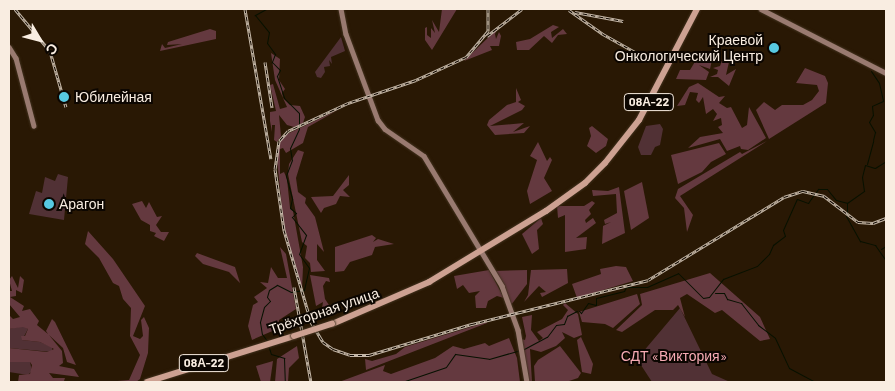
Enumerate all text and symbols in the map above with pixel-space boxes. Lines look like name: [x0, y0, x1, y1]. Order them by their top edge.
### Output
north arrow: [15, 15, 65, 65]
place label: Краевой Онкологический Центр: [615, 32, 763, 64]
text: С: [43, 40, 62, 58]
marker: Краевой Онкологический Центр: [767, 41, 781, 55]
place label: Юбилейная: [75, 89, 152, 105]
marker: Юбилейная: [57, 90, 71, 104]
road number: 08А-22: [623, 92, 675, 111]
place label: Арагон: [59, 196, 104, 212]
marker: Арагон: [43, 198, 55, 210]
street label: Трёхгорная улица: [267, 284, 381, 338]
park label: СДТ «Виктория»: [621, 348, 727, 364]
road number: 08А-22: [178, 353, 230, 372]

